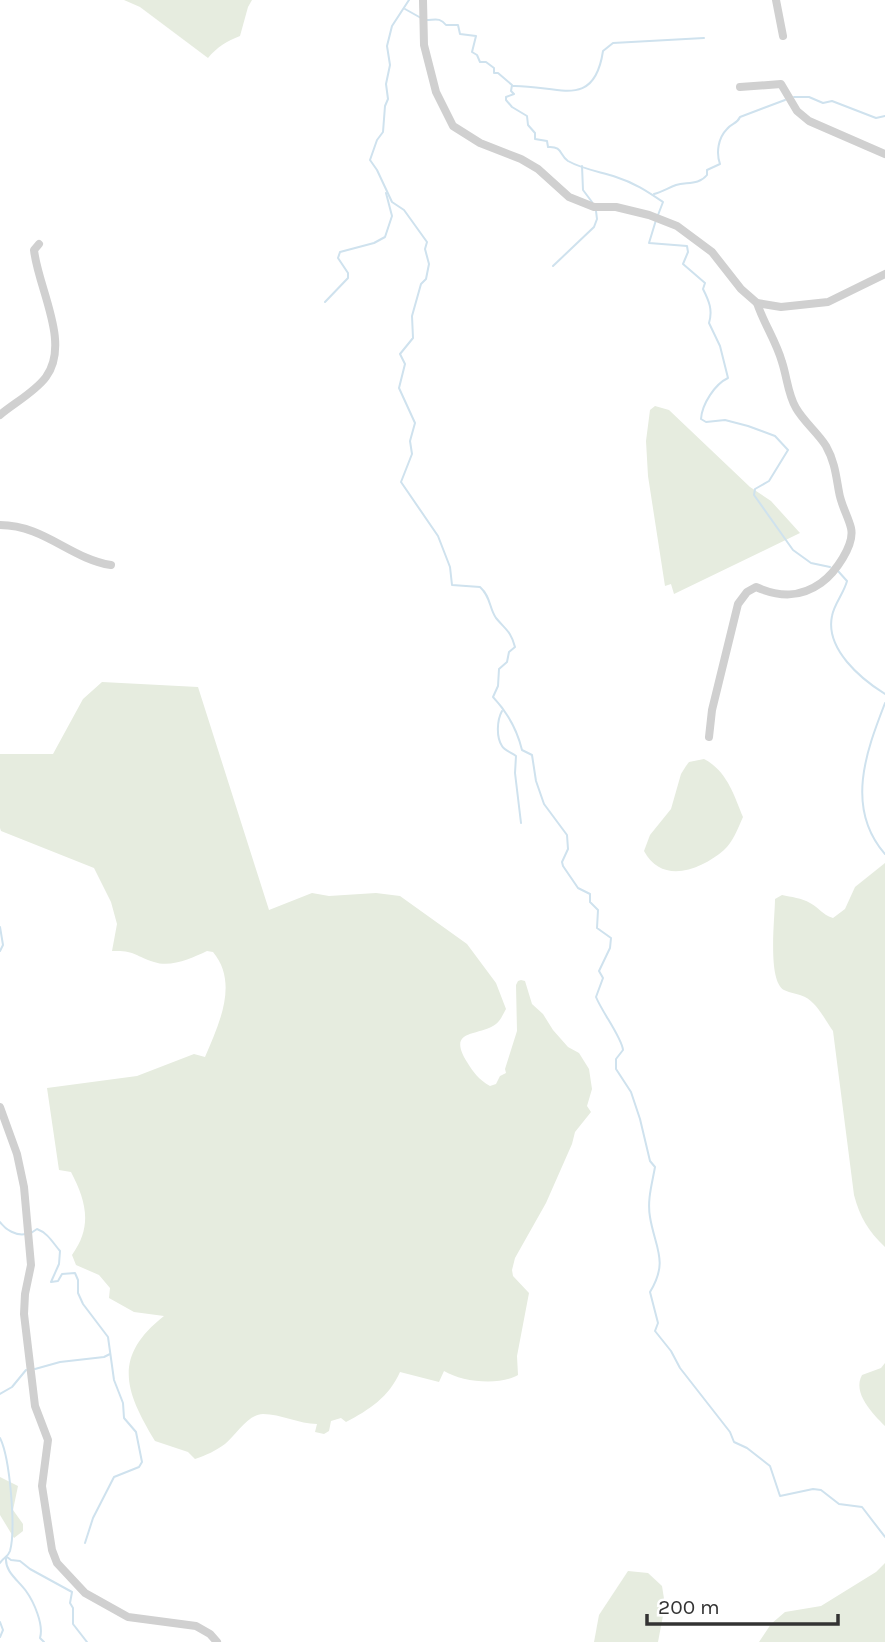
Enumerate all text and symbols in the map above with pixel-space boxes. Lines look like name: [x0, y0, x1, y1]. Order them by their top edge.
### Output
scale bar: [647, 1582, 838, 1626]
text: 200 m: [658, 1595, 720, 1619]

